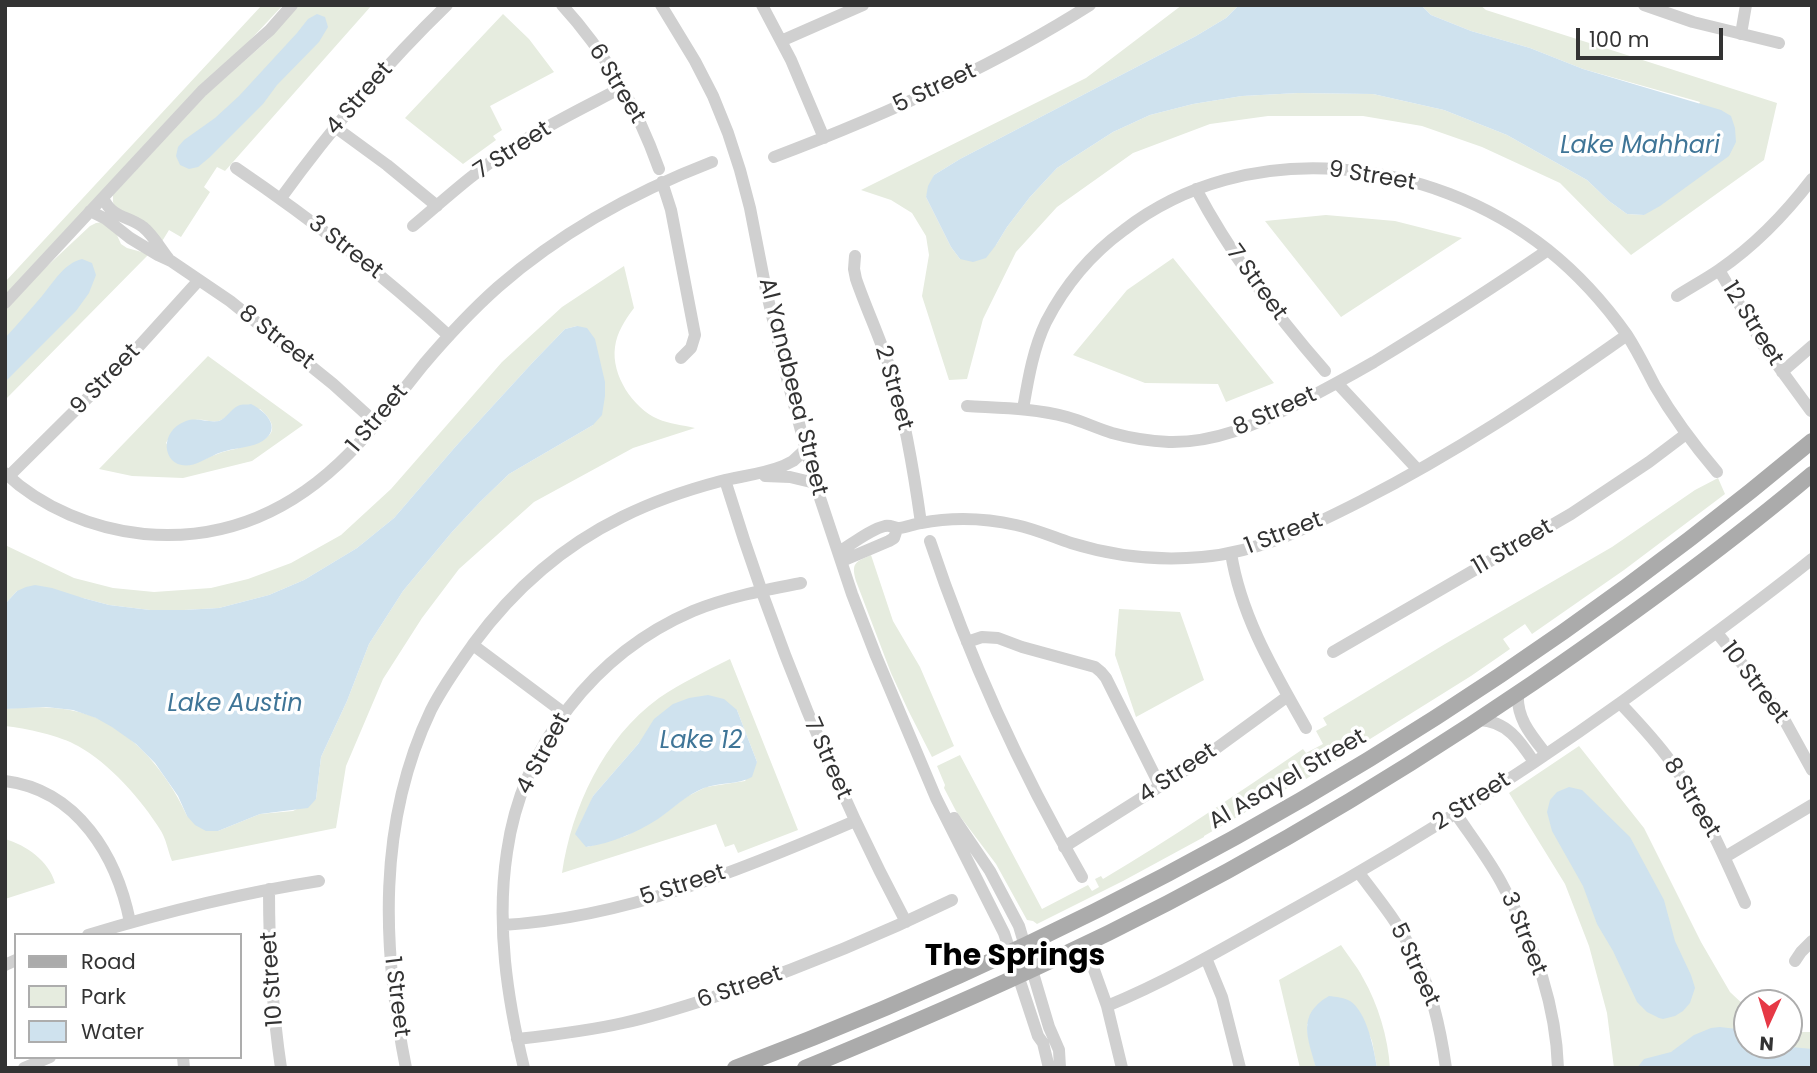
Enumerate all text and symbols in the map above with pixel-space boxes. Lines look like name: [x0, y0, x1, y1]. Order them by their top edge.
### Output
scale bar: [1579, 14, 1726, 58]
text: 100 m: [1589, 25, 1649, 54]
street label: 6 Street: [581, 39, 651, 129]
street label: 4 Street: [321, 57, 399, 141]
street label: 5 Street: [889, 58, 981, 120]
street label: 7 Street: [469, 116, 557, 186]
water label: Lake Mahhari: [1560, 133, 1720, 161]
street label: 9 Street: [1326, 156, 1418, 198]
street label: 3 Street: [302, 210, 388, 286]
street label: 7 Street: [1220, 240, 1292, 326]
street label: Al Yanabeea' Street: [752, 275, 832, 499]
street label: 12 Street: [1715, 277, 1789, 371]
street label: 8 Street: [233, 300, 319, 376]
street label: 9 Street: [66, 339, 146, 421]
street label: 2 Street: [868, 343, 918, 433]
street label: 1 Street: [341, 379, 415, 459]
street label: 8 Street: [1229, 381, 1321, 443]
street label: 1 Street: [1241, 507, 1327, 561]
street label: 11 Street: [1468, 514, 1558, 582]
street label: 10 Street: [1714, 637, 1794, 729]
water label: Lake Austin: [167, 691, 303, 719]
street label: 4 Street: [511, 709, 577, 799]
street label: 7 Street: [797, 714, 857, 804]
street label: Al Asayel Street: [1205, 724, 1371, 836]
water label: Lake 12: [660, 728, 742, 756]
street label: 4 Street: [1134, 738, 1222, 810]
street label: 8 Street: [1657, 753, 1725, 843]
street label: 2 Street: [1428, 767, 1516, 837]
street label: 5 Street: [637, 859, 729, 913]
street label: 3 Street: [1494, 888, 1552, 980]
street label: 5 Street: [1383, 919, 1445, 1011]
street label: 10 Street: [256, 931, 290, 1027]
legend: [14, 933, 242, 1059]
district label: The Springs: [925, 939, 1105, 975]
text: Road: [81, 947, 136, 976]
street label: 1 Street: [377, 955, 415, 1039]
street label: 6 Street: [694, 961, 786, 1015]
text: Park: [81, 982, 126, 1011]
north arrow: [1733, 989, 1803, 1059]
text: Water: [81, 1017, 144, 1046]
text: N: [1759, 1029, 1775, 1057]

